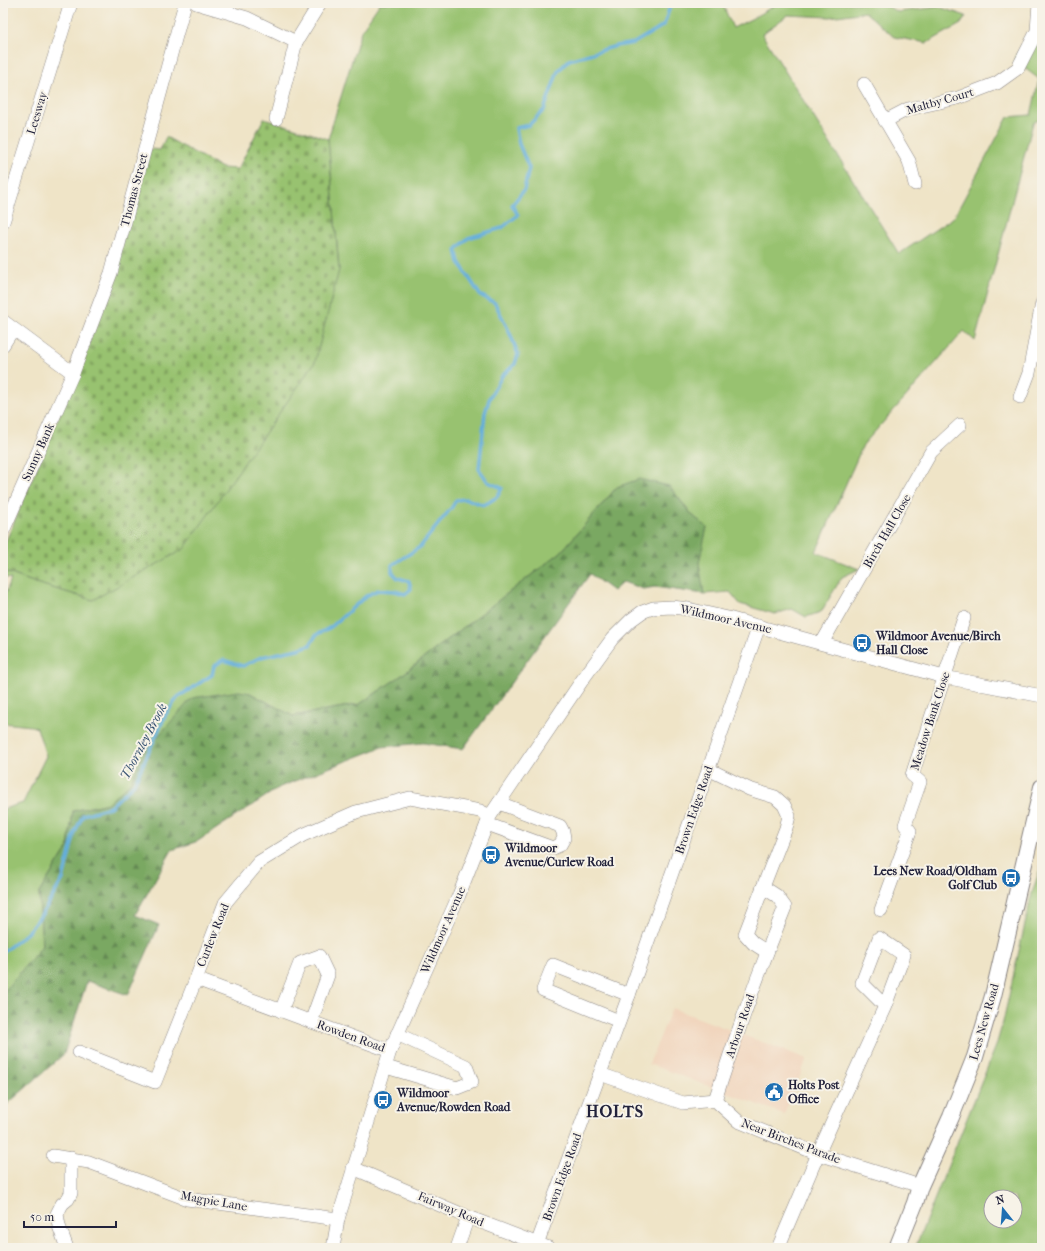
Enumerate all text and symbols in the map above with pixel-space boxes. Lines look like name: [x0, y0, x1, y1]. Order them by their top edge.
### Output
street label: Maltby Court: [905, 85, 976, 117]
street label: Leesway: [24, 89, 50, 136]
street label: Thomas Street: [118, 151, 151, 228]
street label: Sunny Bank: [19, 420, 57, 483]
street label: Birch Hall Close: [860, 492, 914, 570]
street label: Wildmoor Avenue: [678, 601, 773, 636]
place label: Wildmoor Avenue/Birch Hall Close: [875, 629, 1001, 657]
bus stop icon: Wildmoor Avenue/Birch Hall Close: [851, 632, 873, 654]
street label: Meadow Bank Close: [907, 670, 953, 772]
water label: Thornley Brook: [117, 700, 170, 782]
street label: Brown Edge Road: [672, 763, 716, 856]
place label: Wildmoor Avenue/Curlew Road: [504, 841, 614, 869]
bus stop icon: Wildmoor Avenue/Curlew Road: [480, 844, 502, 866]
place label: Lees New Road/Oldham Golf Club: [873, 864, 998, 892]
bus stop icon: Lees New Road/Oldham Golf Club: [1000, 867, 1022, 889]
street label: Wildmoor Avenue: [417, 884, 468, 976]
street label: Curlew Road: [194, 901, 232, 969]
street label: Lees New Road: [966, 982, 1002, 1062]
street label: Arbour Road: [722, 992, 758, 1061]
street label: Rowden Road: [315, 1017, 388, 1055]
place label: Holts Post Office: [788, 1078, 840, 1106]
public building icon: Holts Post Office: [763, 1081, 785, 1103]
place label: Wildmoor Avenue/Rowden Road: [396, 1086, 511, 1114]
bus stop icon: Wildmoor Avenue/Rowden Road: [372, 1089, 394, 1111]
district label: HOLTS: [586, 1102, 644, 1121]
street label: Near Birches Parade: [739, 1116, 843, 1166]
street label: Brown Edge Road: [540, 1131, 585, 1223]
street label: Magpie Lane: [180, 1188, 248, 1214]
street label: Fairway Road: [416, 1189, 487, 1229]
north arrow: [983, 1189, 1023, 1229]
text: N: [994, 1192, 1007, 1207]
scale bar: [24, 1203, 116, 1229]
text: 50 m: [30, 1210, 54, 1224]

